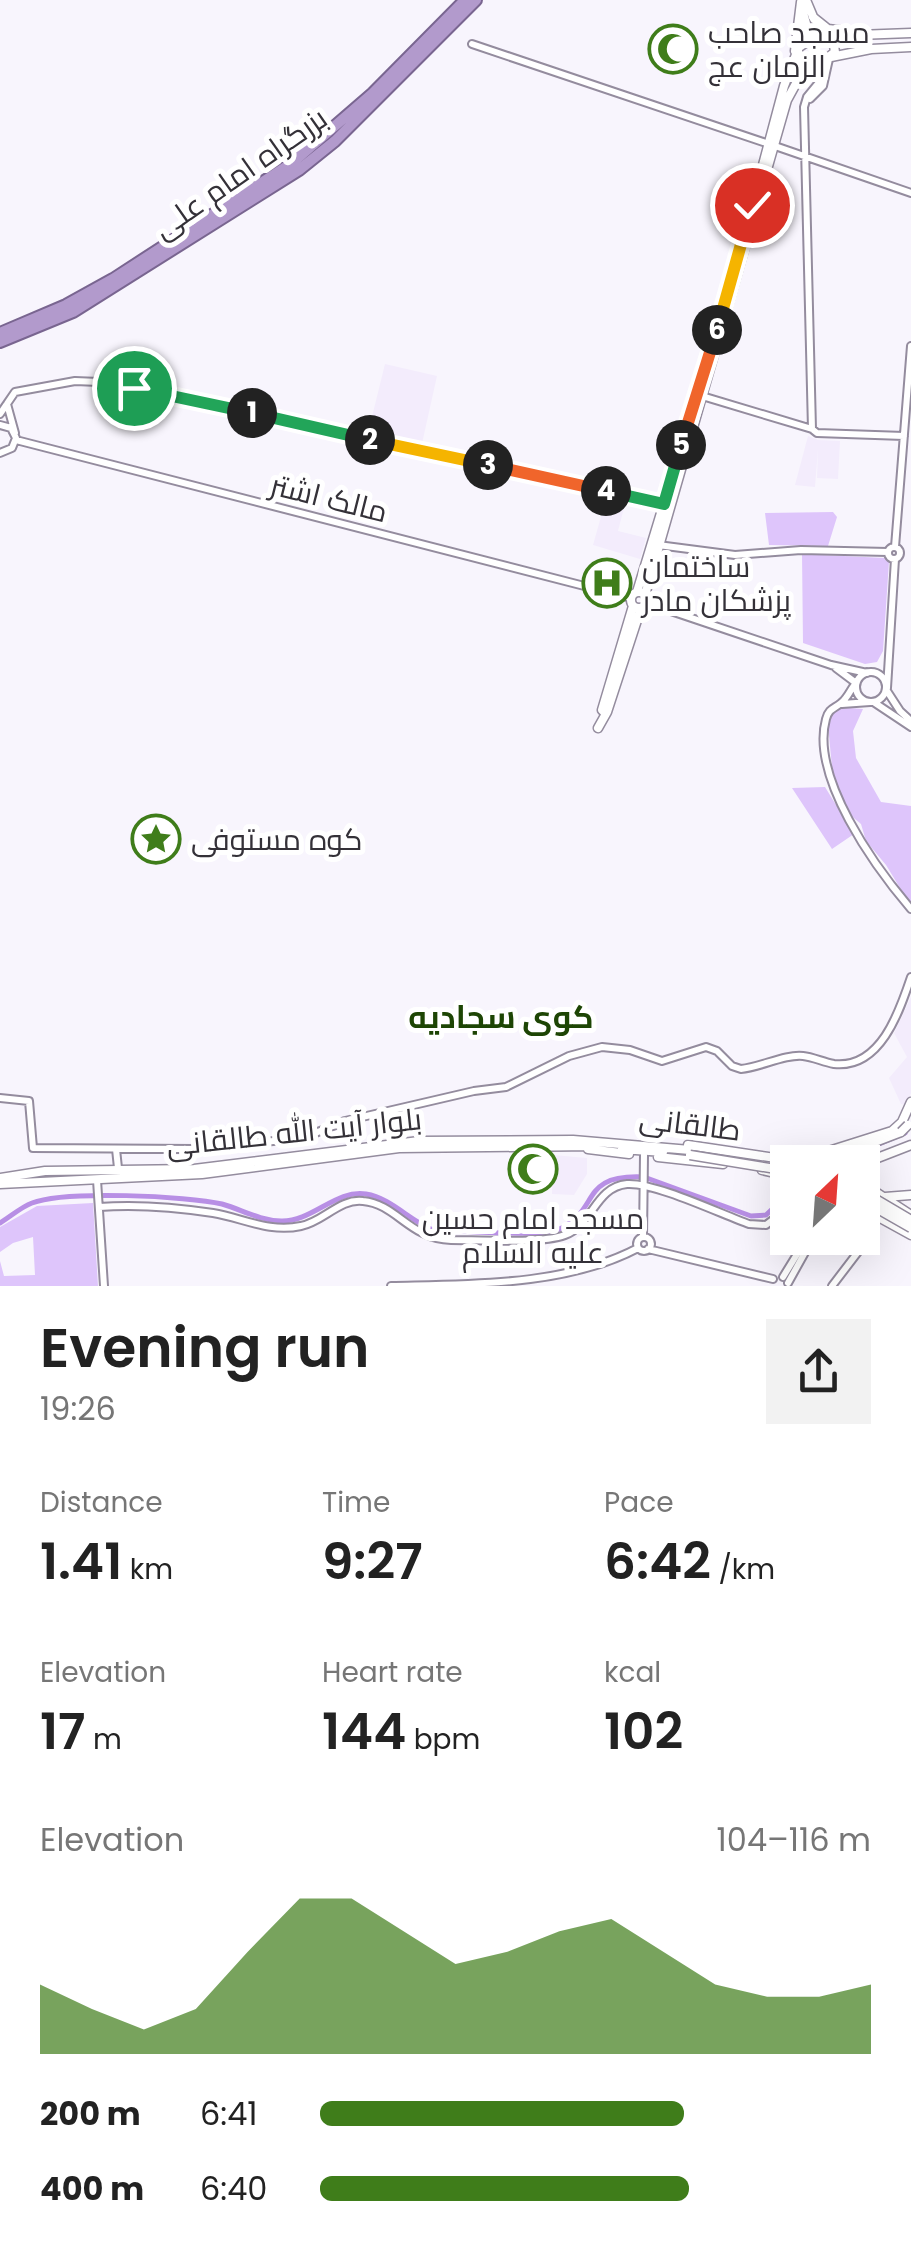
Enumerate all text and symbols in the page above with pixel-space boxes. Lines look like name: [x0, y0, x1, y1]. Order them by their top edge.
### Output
place label: مسجد صاحب الزمان عج: [708, 11, 870, 88]
mosque icon: مسجد صاحب الزمان عج: [647, 23, 699, 75]
street label: بزرگراه امام علی: [144, 97, 336, 249]
pin: [710, 163, 795, 248]
icon: check: [725, 178, 780, 233]
pin: 6: [692, 305, 742, 355]
text: 6: [708, 310, 726, 349]
pin: [92, 346, 177, 431]
icon: arrive: [107, 361, 162, 416]
pin: 1: [227, 388, 277, 438]
text: 1: [247, 393, 257, 432]
pin: 2: [345, 415, 395, 465]
text: 2: [362, 420, 378, 459]
pin: 5: [656, 420, 706, 470]
text: 5: [672, 425, 690, 464]
pin: 3: [463, 440, 513, 490]
text: 3: [480, 445, 496, 484]
street label: مالک اشتر: [264, 462, 392, 533]
pin: 4: [581, 466, 631, 516]
text: 4: [597, 471, 615, 510]
place label: ساختمان پزشکان مادر: [640, 545, 791, 622]
hospital icon: ساختمان پزشکان مادر: [581, 557, 633, 609]
place icon: کوه مستوفی: [130, 813, 182, 865]
place label: کوه مستوفی: [191, 818, 363, 861]
district label: کوی سجادیه: [408, 994, 594, 1039]
street label: طالقانی: [637, 1096, 743, 1152]
street label: بلوار آیت الله طالقانی: [164, 1097, 424, 1167]
mosque icon: مسجد امام حسین علیه السلام: [507, 1143, 559, 1195]
north arrow: [770, 1145, 880, 1255]
map controls: [770, 1145, 880, 1255]
place label: مسجد امام حسین علیه السلام: [422, 1197, 644, 1274]
text: Evening run: [40, 1309, 369, 1386]
button: share: [766, 1319, 871, 1424]
text: 19:26: [40, 1386, 116, 1431]
text: Distance: [40, 1483, 163, 1522]
text: Time: [322, 1483, 390, 1522]
text: Pace: [604, 1483, 674, 1522]
text: 1.41: [40, 1526, 122, 1597]
text: 9:27: [322, 1526, 423, 1597]
text: 6:42: [604, 1526, 711, 1597]
text: km: [122, 1550, 173, 1589]
text: /km: [711, 1550, 775, 1589]
text: Elevation: [40, 1653, 166, 1692]
text: Heart rate: [322, 1653, 463, 1692]
text: kcal: [604, 1653, 661, 1692]
text: 17: [40, 1696, 86, 1767]
text: 144: [322, 1696, 406, 1767]
text: 102: [604, 1696, 683, 1767]
text: m: [86, 1720, 122, 1759]
text: bpm: [406, 1720, 480, 1759]
text: Elevation: [40, 1817, 184, 1862]
text: 104–116 m: [717, 1817, 871, 1862]
text: 200 m: [40, 2091, 141, 2136]
text: 6:41: [200, 2091, 258, 2136]
text: 400 m: [40, 2166, 144, 2211]
text: 6:40: [200, 2166, 267, 2211]

